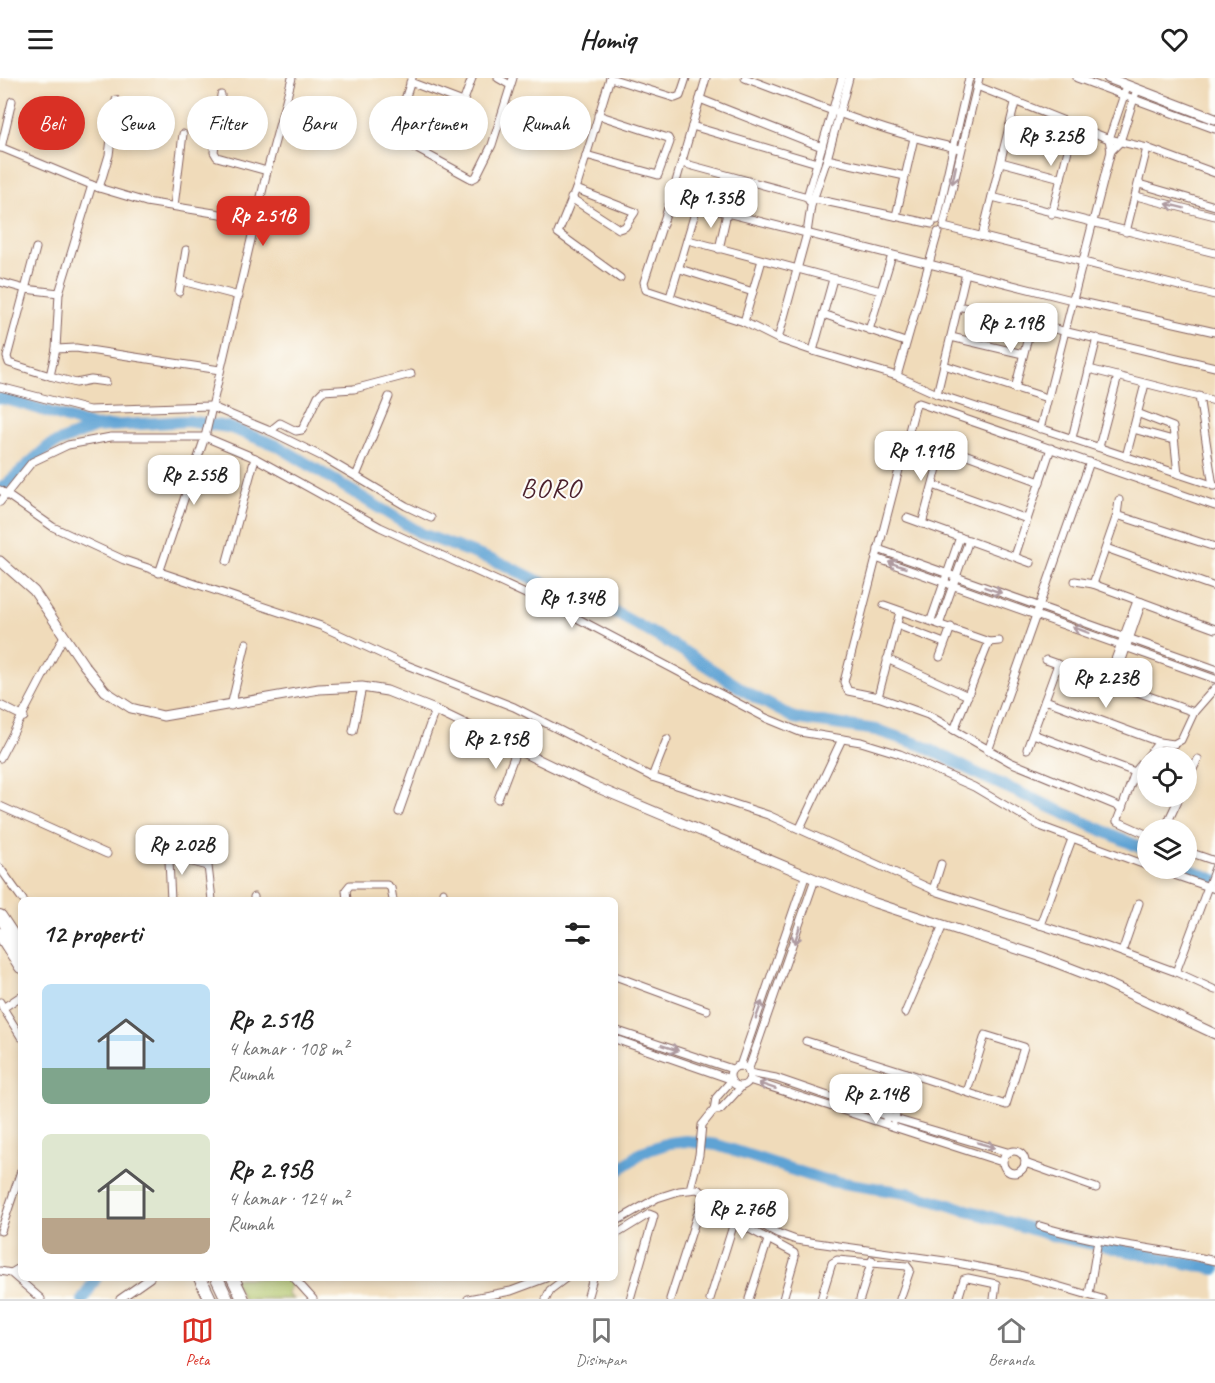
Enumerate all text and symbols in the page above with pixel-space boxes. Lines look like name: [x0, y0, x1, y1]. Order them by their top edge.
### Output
text: Homiq: [579, 22, 636, 56]
icon: menu: [24, 23, 57, 56]
icon: heart: [1158, 23, 1191, 56]
chip: Beli: [18, 96, 85, 150]
chip: Sewa: [97, 96, 175, 150]
chip: Filter: [187, 96, 268, 150]
chip: Baru: [280, 96, 357, 150]
chip: Apartemen: [369, 96, 488, 150]
chip: Rumah: [500, 96, 591, 150]
pin: Rp 3.25B: [989, 116, 1113, 167]
text: Rp 3.25B: [1019, 123, 1083, 148]
one-way arrow: [948, 165, 959, 185]
pin: Rp 1.35B: [649, 178, 773, 229]
text: Rp 1.35B: [679, 185, 743, 210]
pin: Rp 2.51B: [201, 196, 325, 247]
one-way arrow: [1166, 200, 1185, 212]
text: Rp 2.51B: [231, 203, 295, 228]
pin: Rp 2.19B: [949, 303, 1073, 354]
text: Rp 2.19B: [979, 310, 1043, 335]
pin: Rp 1.91B: [859, 431, 983, 482]
text: Rp 1.91B: [889, 438, 953, 463]
pin: Rp 2.55B: [132, 455, 256, 506]
text: Rp 2.55B: [162, 462, 226, 487]
district label: BORO: [520, 471, 583, 505]
one-way arrow: [888, 559, 907, 570]
pin: Rp 1.34B: [510, 578, 634, 629]
text: Rp 1.34B: [539, 585, 605, 610]
one-way arrow: [983, 585, 1002, 596]
one-way arrow: [1072, 624, 1091, 635]
pin: Rp 2.23B: [1044, 658, 1168, 709]
text: Rp 2.23B: [1073, 665, 1139, 690]
pin: Rp 2.95B: [434, 719, 558, 770]
text: Rp 2.95B: [464, 726, 528, 751]
map controls: [1137, 747, 1197, 879]
button: locate: [1137, 747, 1197, 807]
button: layers: [1137, 819, 1197, 879]
pin: Rp 2.02B: [120, 825, 244, 876]
text: Rp 2.02B: [149, 832, 215, 857]
text: 12 properti: [42, 917, 142, 950]
icon: filters: [561, 917, 594, 950]
one-way arrow: [790, 925, 801, 944]
one-way arrow: [755, 1001, 766, 1020]
text: Rp 2.51B: [228, 1003, 312, 1036]
icon: home: [90, 1008, 162, 1080]
text: 4 kamar · 108 m²: [228, 1036, 348, 1061]
one-way arrow: [660, 1044, 679, 1055]
text: Rumah: [228, 1061, 274, 1086]
pin: Rp 2.14B: [814, 1074, 938, 1125]
one-way arrow: [758, 1079, 777, 1090]
text: Rp 2.14B: [843, 1081, 909, 1106]
one-way arrow: [976, 1140, 995, 1152]
text: Rp 2.95B: [228, 1153, 312, 1186]
icon: home: [90, 1158, 162, 1230]
text: 4 kamar · 124 m²: [228, 1186, 348, 1211]
pin: Rp 2.76B: [680, 1189, 804, 1240]
text: Rp 2.76B: [709, 1196, 775, 1221]
text: Rumah: [228, 1211, 274, 1236]
tab: Peta: [181, 1314, 214, 1370]
tab: Disimpan: [576, 1314, 626, 1370]
tab: Beranda: [988, 1314, 1034, 1370]

